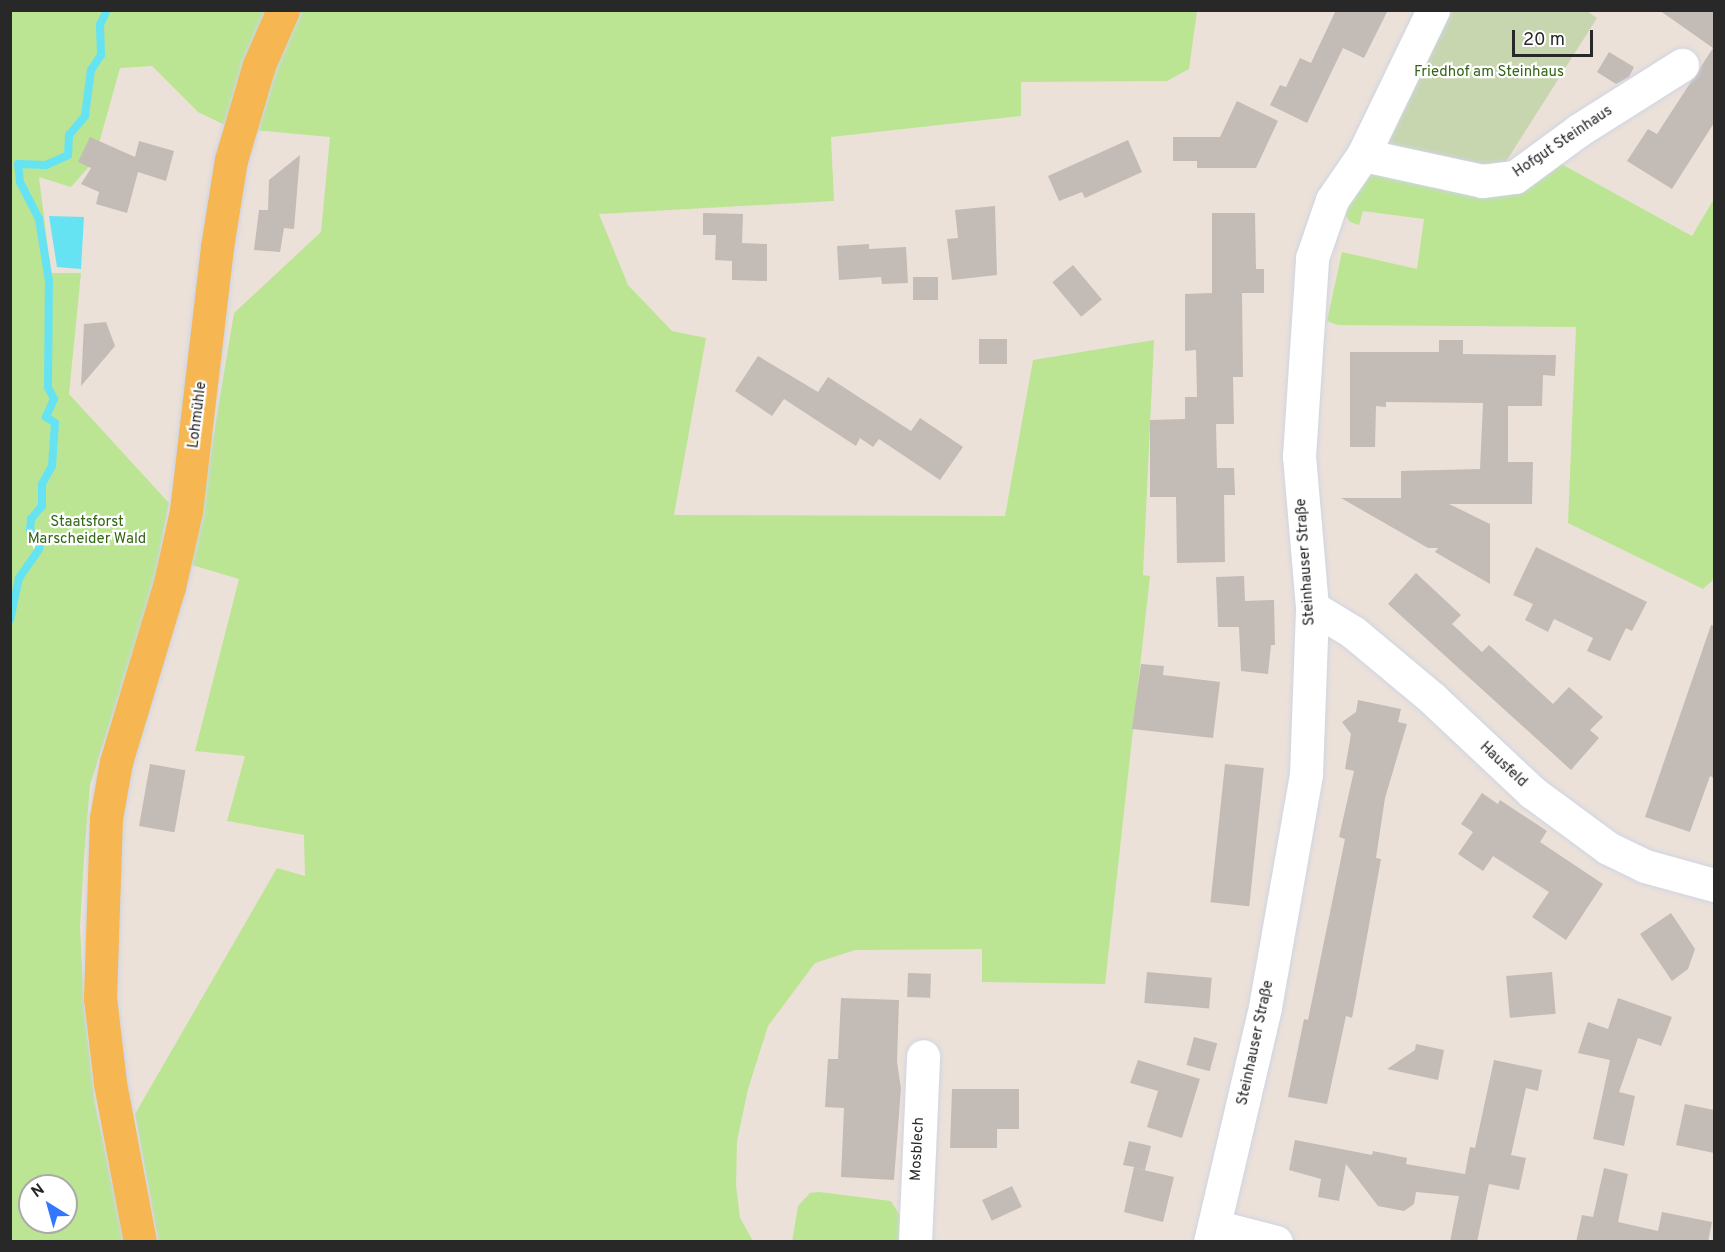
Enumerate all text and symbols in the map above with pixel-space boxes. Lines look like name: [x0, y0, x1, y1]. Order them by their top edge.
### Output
scale bar: [1515, 18, 1596, 56]
text: 20 m: [1523, 29, 1565, 52]
park label: Friedhof am Steinhaus: [1414, 64, 1564, 82]
street label: Hofgut Steinhaus: [1510, 102, 1616, 182]
street label: Lohmühle: [185, 381, 211, 449]
street label: Steinhauser Straße: [1293, 498, 1319, 626]
park label: Staatsforst Marscheider Wald: [28, 513, 146, 548]
street label: Hausfeld: [1476, 739, 1530, 791]
street label: Steinhauser Straße: [1234, 979, 1278, 1107]
street label: Mosblech: [907, 1117, 929, 1181]
north arrow: [18, 1174, 78, 1234]
text: N: [28, 1180, 49, 1203]

